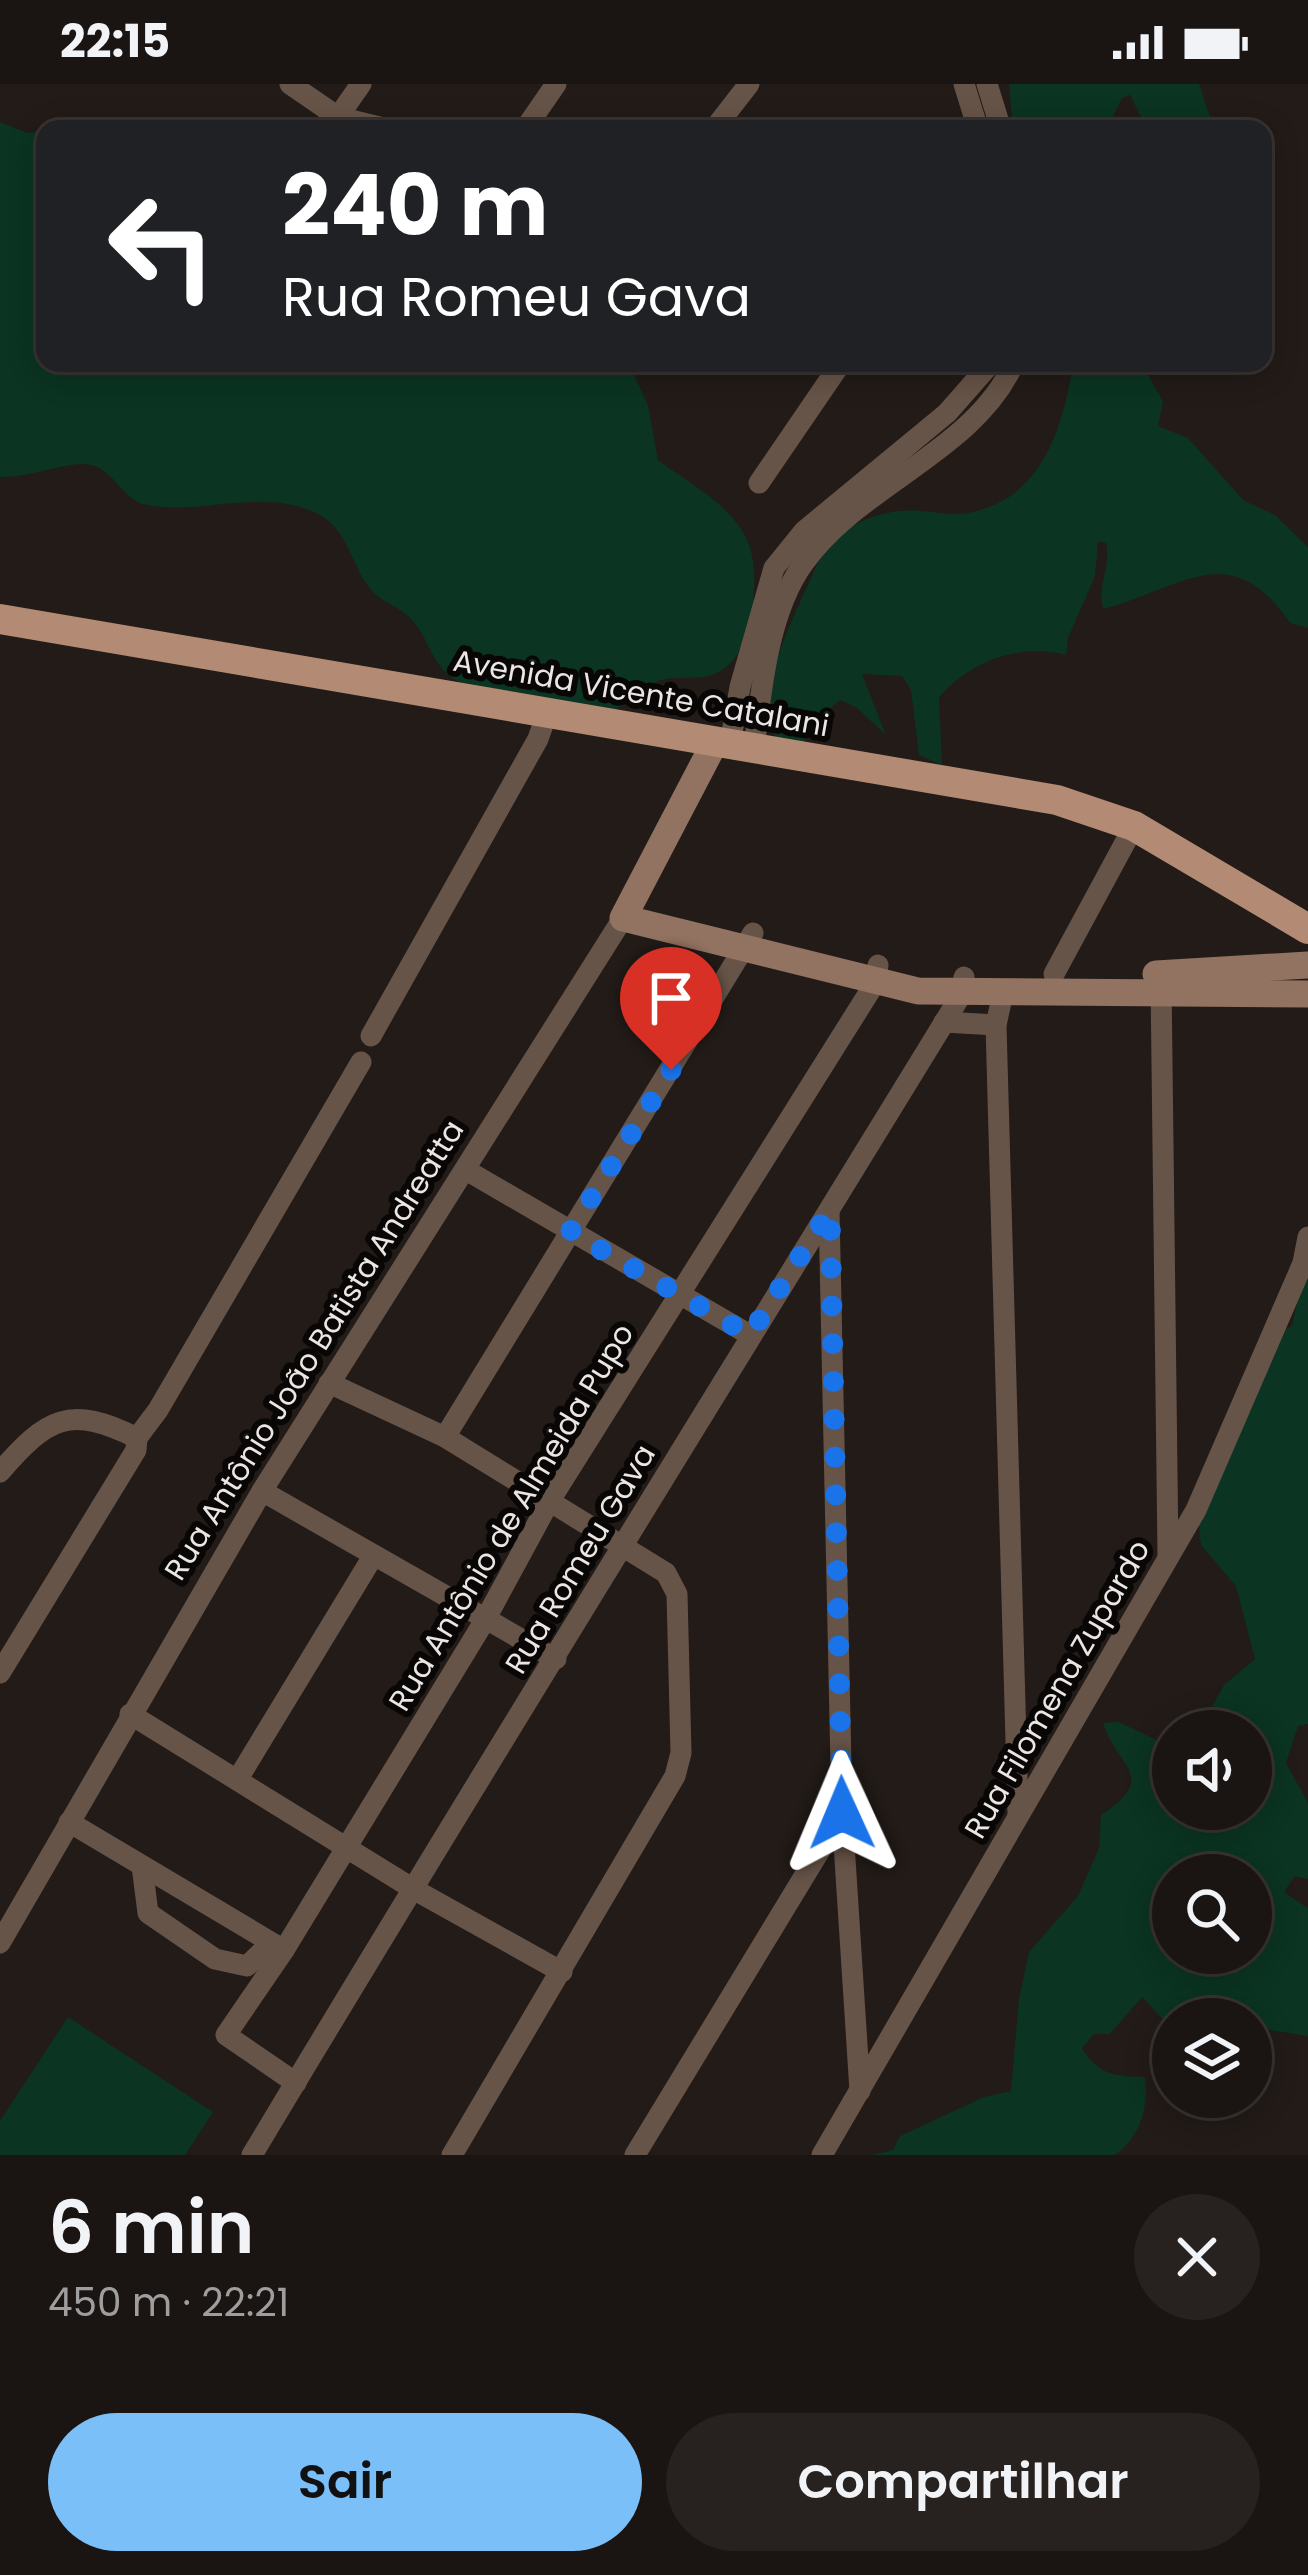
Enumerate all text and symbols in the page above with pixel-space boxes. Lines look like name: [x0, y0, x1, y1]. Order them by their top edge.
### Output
text: 22:15: [60, 10, 170, 73]
text: 240 m: [282, 147, 548, 264]
icon: left: [84, 168, 240, 324]
text: Rua Romeu Gava: [282, 259, 751, 335]
street label: Avenida Vicente Catalani: [450, 639, 832, 747]
pin: [620, 947, 722, 1070]
icon: arrive: [638, 965, 704, 1031]
street label: Rua Antônio João Batista Andreatta: [154, 1112, 474, 1588]
street label: Rua Antônio de Almeida Pupo: [378, 1315, 644, 1719]
street label: Rua Romeu Gava: [494, 1436, 666, 1682]
street label: Rua Filomena Zupardo: [954, 1532, 1160, 1846]
map controls: [1152, 1710, 1272, 2118]
button: sound: [1152, 1710, 1272, 1830]
position arrow: [779, 1750, 905, 1876]
button: search: [1152, 1854, 1272, 1974]
button: layers: [1152, 1998, 1272, 2118]
text: 6 min: [48, 2177, 254, 2278]
button: close: [1134, 2194, 1260, 2320]
text: 450 m · 22:21: [48, 2275, 289, 2330]
button: Sair: [48, 2413, 642, 2551]
button: Compartilhar: [666, 2413, 1260, 2551]

